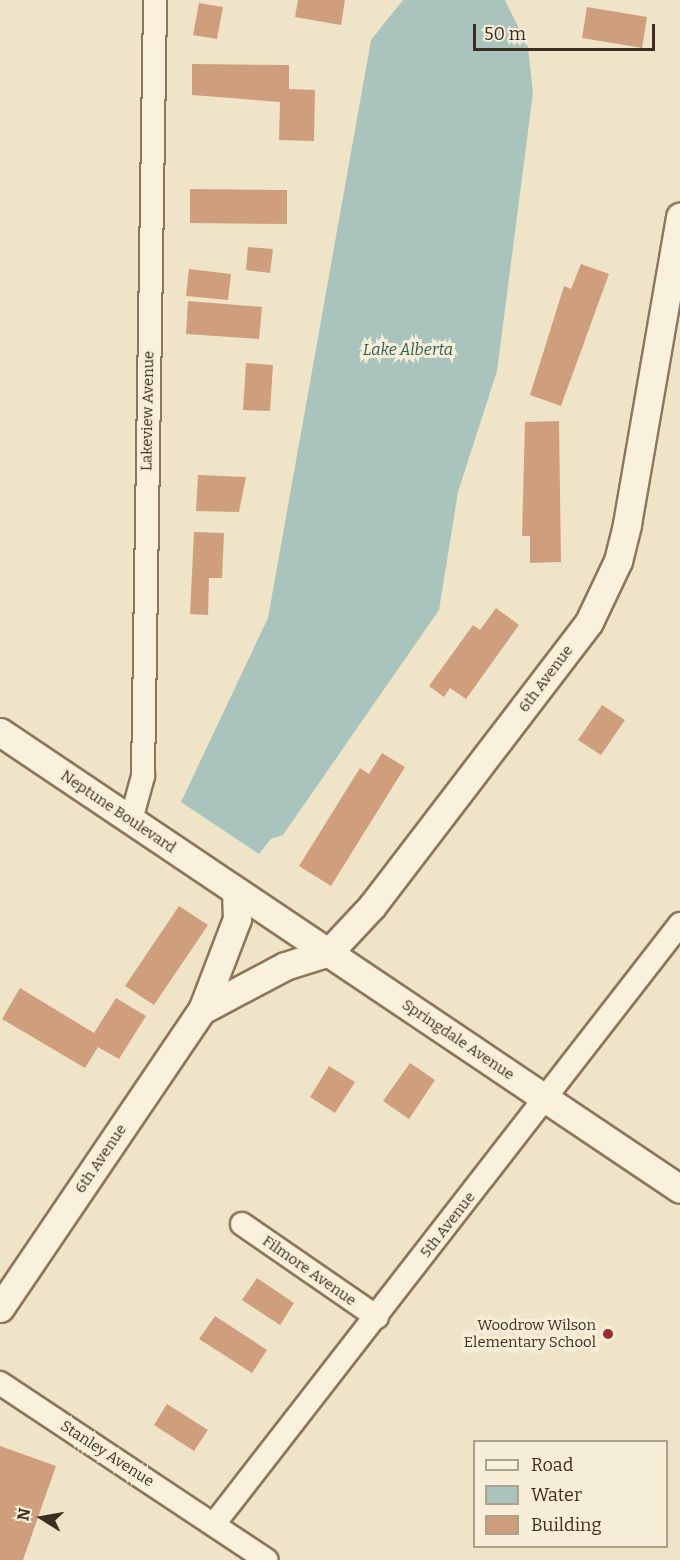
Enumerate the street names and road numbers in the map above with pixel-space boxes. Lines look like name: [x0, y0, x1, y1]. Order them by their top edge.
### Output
street label: Lakeview Avenue: [138, 351, 158, 471]
street label: 6th Avenue: [515, 642, 577, 716]
street label: Neptune Boulevard: [57, 767, 179, 857]
street label: Springdale Avenue: [399, 996, 517, 1084]
street label: 6th Avenue: [71, 1121, 131, 1197]
street label: 5th Avenue: [417, 1189, 479, 1261]
street label: Filmore Avenue: [259, 1232, 359, 1310]
street label: Stanley Avenue: [57, 1417, 157, 1491]

